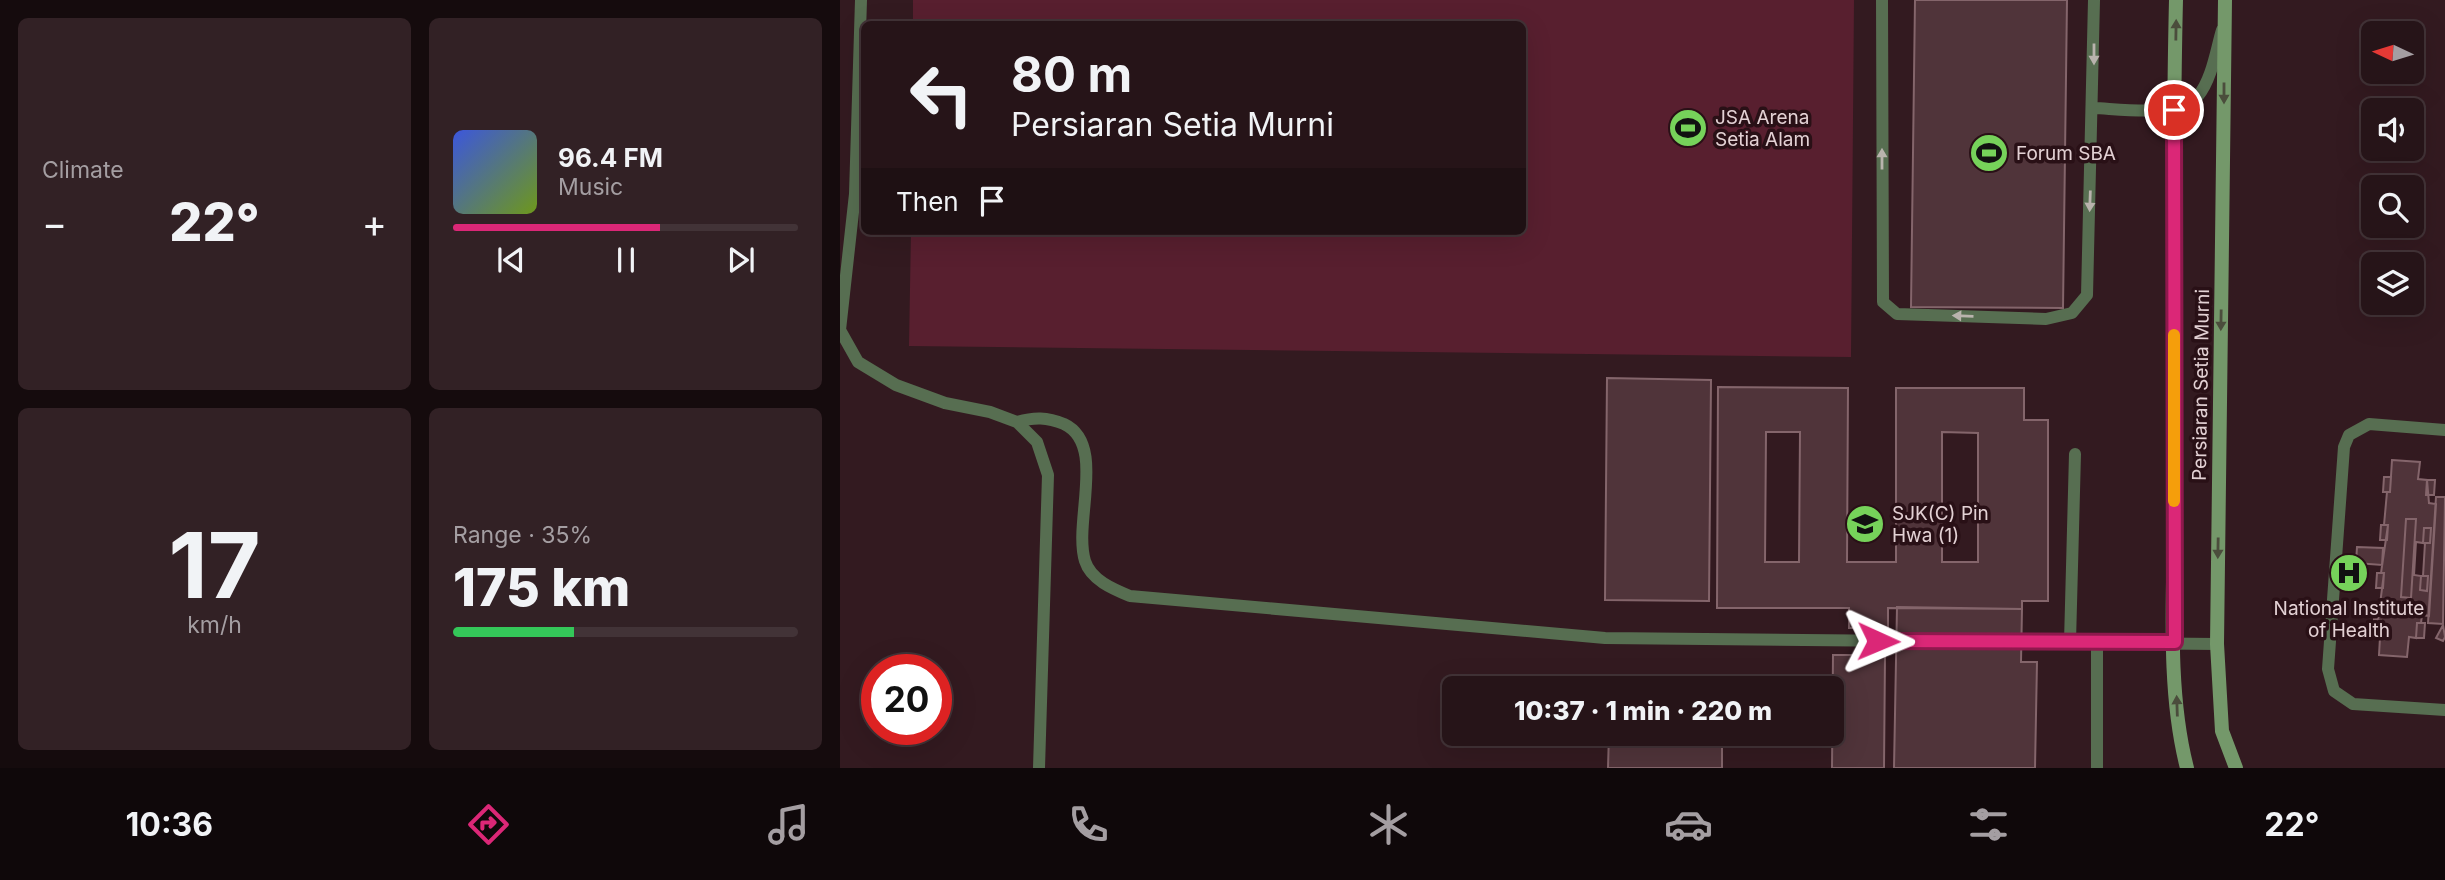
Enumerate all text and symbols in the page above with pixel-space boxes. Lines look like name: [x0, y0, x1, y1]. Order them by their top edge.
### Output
one-way arrow: [2170, 19, 2181, 41]
north arrow: [2361, 21, 2424, 84]
map controls: [2361, 21, 2424, 315]
one-way arrow: [2088, 43, 2100, 65]
text: 80 m: [1011, 45, 1132, 104]
icon: left: [896, 49, 987, 140]
pin: [2144, 80, 2204, 140]
one-way arrow: [2218, 82, 2230, 104]
icon: arrive: [2155, 91, 2193, 129]
button: sound: [2361, 98, 2424, 161]
text: Persiaran Setia Murni: [1011, 105, 1334, 144]
place label: JSA Arena Setia Alam: [1715, 106, 1810, 151]
sports icon: JSA Arena Setia Alam: [1667, 107, 1709, 149]
sports icon: Forum SBA: [1968, 132, 2010, 174]
text: 96.4 FM: [558, 142, 663, 173]
place label: Forum SBA: [2016, 142, 2116, 165]
one-way arrow: [1876, 148, 1888, 170]
text: Climate: [42, 156, 124, 184]
text: Music: [558, 173, 623, 201]
button: search: [2361, 175, 2424, 238]
icon: arrive: [973, 182, 1011, 220]
text: Then: [896, 186, 959, 217]
one-way arrow: [2085, 190, 2096, 212]
text: 22°: [169, 191, 260, 254]
text: −: [42, 200, 67, 246]
text: +: [362, 200, 387, 246]
icon: previous: [492, 241, 530, 279]
icon: pause: [607, 241, 645, 279]
icon: next: [722, 241, 760, 279]
button: layers: [2361, 252, 2424, 315]
street label: Persiaran Setia Murni: [2188, 289, 2214, 481]
one-way arrow: [2215, 309, 2227, 331]
one-way arrow: [1952, 311, 1974, 322]
place label: SJK(C) Pin Hwa (1): [1892, 502, 1989, 547]
school or university icon: SJK(C) Pin Hwa (1): [1844, 503, 1886, 545]
text: 17: [168, 510, 261, 620]
text: Range · 35%: [453, 521, 592, 549]
one-way arrow: [2212, 537, 2224, 559]
hospital icon: National Institute of Health: [2328, 552, 2370, 594]
text: 175 km: [453, 556, 630, 619]
place label: National Institute of Health: [2274, 597, 2424, 642]
position arrow: [1841, 604, 1915, 678]
text: km/h: [187, 611, 242, 639]
speed limit sign: 20: [861, 654, 952, 745]
one-way arrow: [2172, 694, 2183, 716]
text: 10:37 · 1 min · 220 m: [1514, 695, 1772, 726]
icon: directions: [464, 800, 513, 849]
icon: music: [764, 800, 813, 849]
icon: phone: [1064, 800, 1113, 849]
icon: climate: [1364, 800, 1413, 849]
icon: car: [1664, 800, 1713, 849]
icon: filters: [1964, 800, 2013, 849]
text: 10:36: [126, 805, 213, 844]
text: 22°: [2264, 805, 2319, 844]

